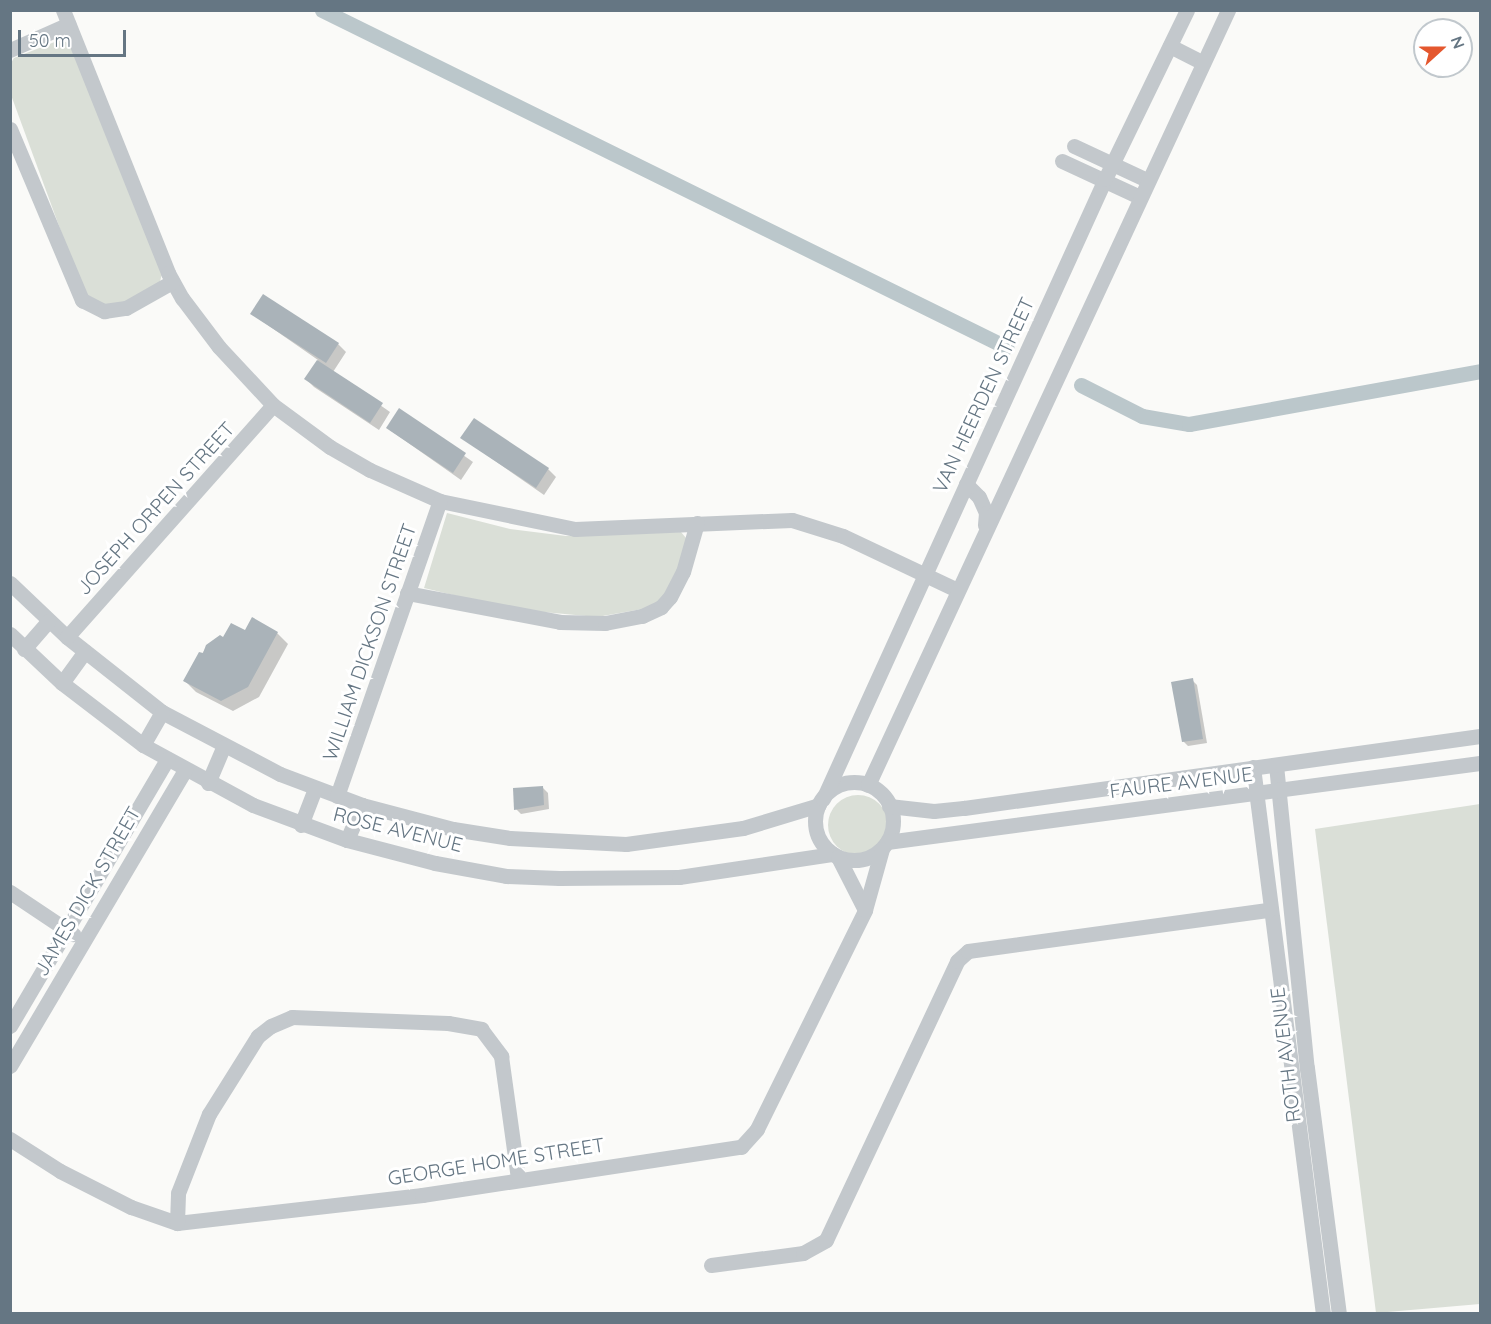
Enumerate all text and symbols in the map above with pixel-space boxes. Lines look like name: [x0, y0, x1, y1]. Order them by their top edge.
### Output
scale bar: [21, 18, 129, 56]
north arrow: [1413, 18, 1473, 78]
text: 50 m: [29, 29, 71, 52]
text: N: [1446, 33, 1469, 51]
street label: VAN HEERDEN STREET: [927, 293, 1039, 497]
street label: JOSEPH ORPEN STREET: [71, 416, 239, 600]
street label: WILLIAM DICKSON STREET: [317, 520, 421, 764]
street label: FAURE AVENUE: [1108, 761, 1254, 803]
street label: ROSE AVENUE: [331, 801, 465, 857]
street label: JAMES DICK STREET: [29, 802, 145, 980]
street label: ROTH AVENUE: [1265, 986, 1305, 1124]
street label: GEORGE HOME STREET: [386, 1132, 606, 1190]

